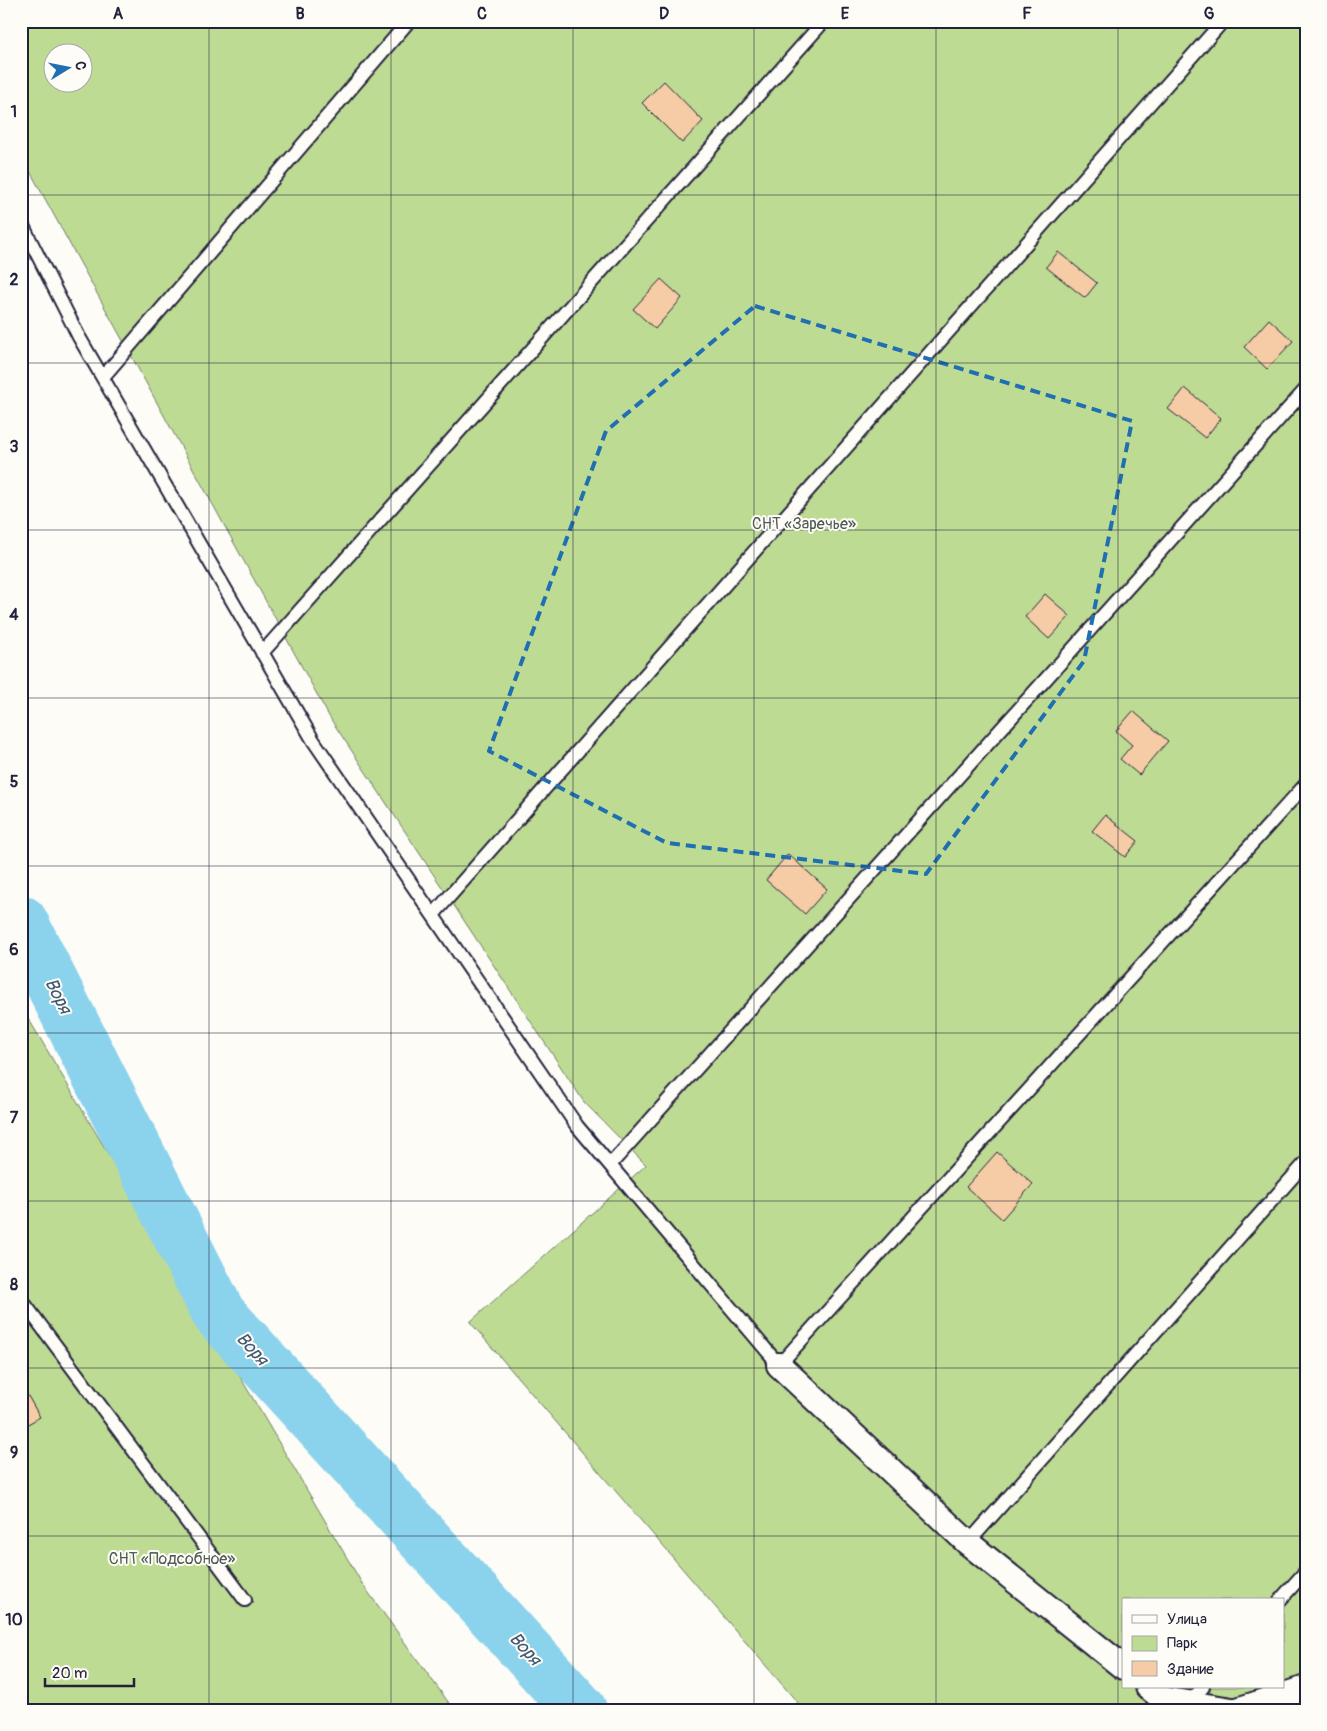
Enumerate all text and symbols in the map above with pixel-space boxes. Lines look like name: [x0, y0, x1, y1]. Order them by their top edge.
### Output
text: A: [113, 4, 124, 24]
text: B: [295, 4, 305, 24]
text: C: [477, 4, 487, 24]
text: D: [659, 4, 669, 24]
text: E: [841, 4, 850, 24]
text: F: [1022, 4, 1032, 24]
text: G: [1204, 4, 1215, 24]
north arrow: [42, 42, 92, 92]
text: С: [71, 60, 89, 72]
text: 1: [11, 102, 17, 122]
text: 2: [10, 270, 19, 290]
text: 3: [10, 437, 19, 457]
park label: СНТ «Заречье»: [752, 514, 856, 534]
text: 4: [9, 605, 19, 625]
text: 5: [10, 772, 19, 792]
text: 6: [9, 940, 19, 960]
water label: Воря: [39, 974, 77, 1019]
text: 7: [10, 1108, 19, 1128]
text: 8: [10, 1275, 18, 1295]
water label: Воря: [231, 1328, 274, 1372]
text: 9: [10, 1443, 18, 1463]
park label: СНТ «Подсобное»: [109, 1549, 235, 1569]
legend: [1122, 1598, 1284, 1688]
text: 10: [5, 1610, 23, 1630]
text: Улица: [1167, 1610, 1207, 1629]
water label: Воря: [504, 1628, 547, 1672]
text: Парк: [1167, 1634, 1198, 1653]
scale bar: [45, 1656, 134, 1688]
text: Здание: [1167, 1660, 1214, 1679]
text: 20 m: [52, 1664, 87, 1683]

